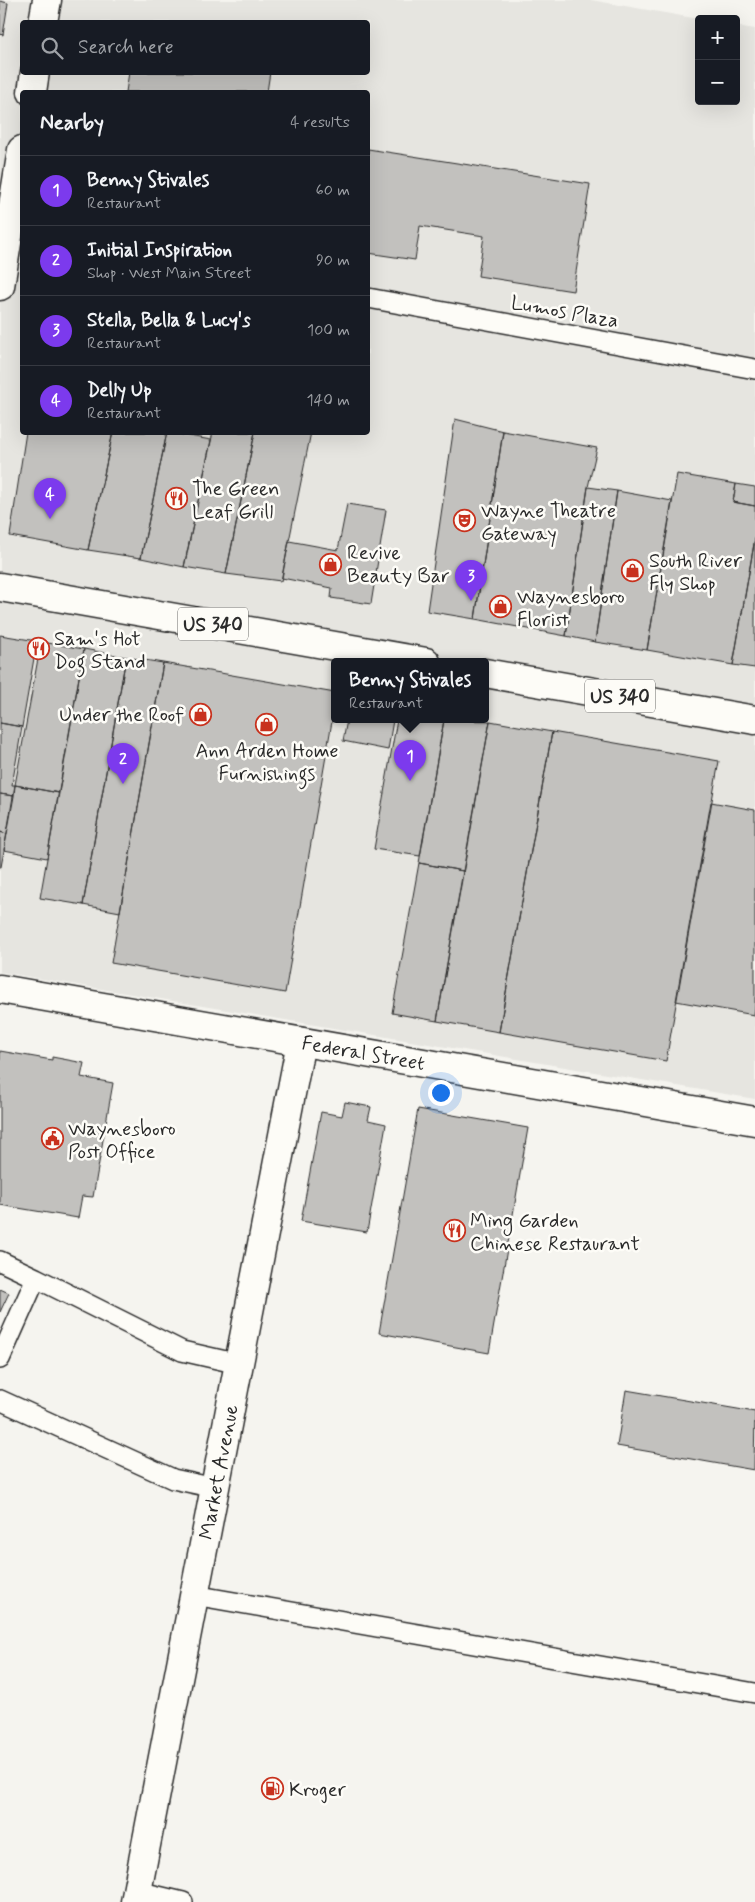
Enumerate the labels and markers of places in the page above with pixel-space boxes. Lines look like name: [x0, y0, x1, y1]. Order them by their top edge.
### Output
place label: The Green Leaf Grill: [192, 476, 280, 526]
pin: 4: [34, 478, 66, 519]
restaurant icon: The Green Leaf Grill: [164, 487, 188, 511]
place label: Wayne Theatre Gateway: [481, 498, 616, 548]
theatre icon: Wayne Theatre Gateway: [453, 509, 477, 533]
place label: Revive Beauty Bar: [347, 540, 450, 590]
place label: South River Fly Shop: [649, 548, 743, 598]
shop icon: Revive Beauty Bar: [319, 552, 343, 576]
shop icon: South River Fly Shop: [621, 559, 645, 583]
pin: 3: [455, 560, 487, 601]
place label: Waynesboro Florist: [517, 584, 625, 634]
shop icon: Waynesboro Florist: [489, 595, 513, 619]
place label: Sam's Hot Dog Stand: [54, 626, 146, 678]
restaurant icon: Sam's Hot Dog Stand: [26, 637, 50, 661]
place label: Under the Roof: [59, 702, 184, 729]
shop icon: Under the Roof: [188, 702, 212, 726]
shop icon: Ann Arden Home Furnishings: [255, 712, 279, 736]
place label: Ann Arden Home Furnishings: [195, 738, 339, 790]
pin: 1: [394, 740, 426, 781]
pin: 2: [107, 743, 139, 784]
place label: Waynesboro Post Office: [68, 1116, 176, 1166]
public building icon: Waynesboro Post Office: [40, 1127, 64, 1151]
place label: Ming Garden Chinese Restaurant: [470, 1208, 640, 1258]
restaurant icon: Ming Garden Chinese Restaurant: [442, 1219, 466, 1243]
fuel station icon: Kroger: [261, 1777, 285, 1801]
place label: Kroger: [289, 1777, 347, 1804]

